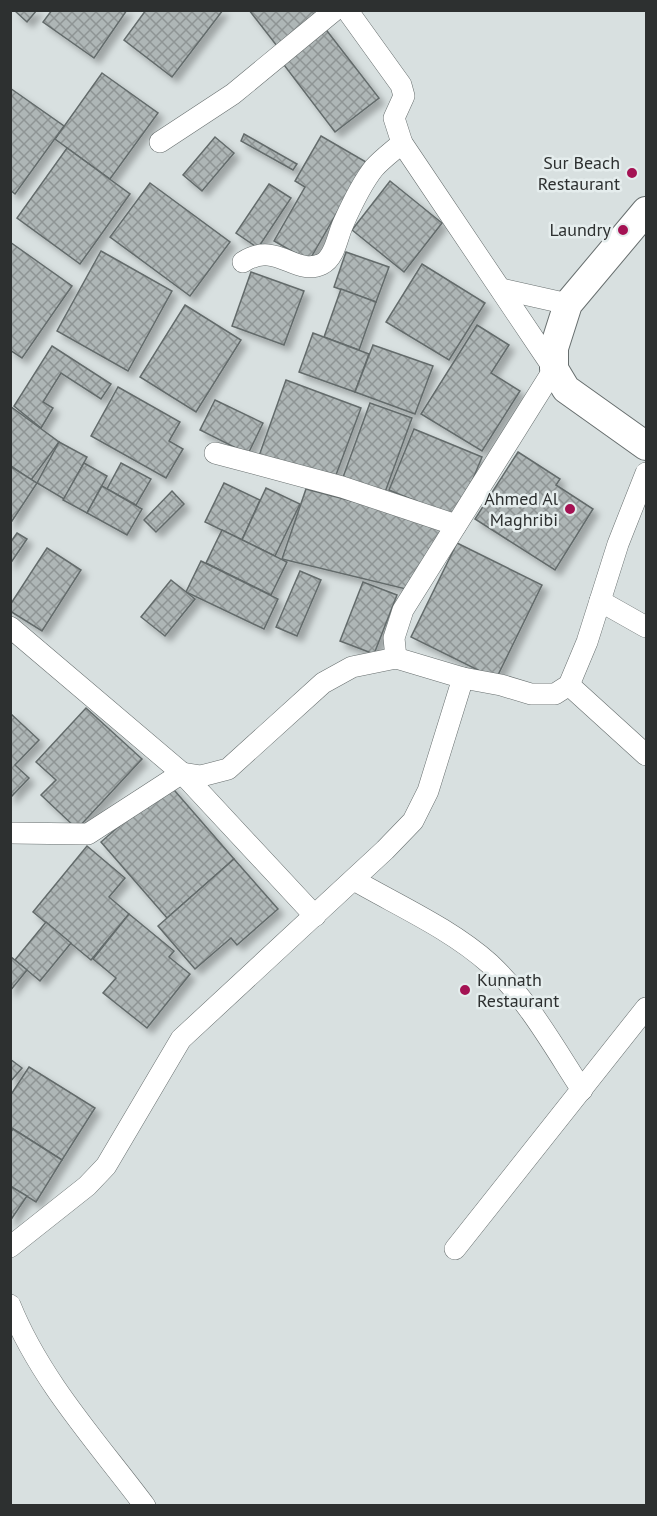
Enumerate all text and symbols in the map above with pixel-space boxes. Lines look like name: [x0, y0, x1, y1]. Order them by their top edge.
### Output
place label: Sur Beach Restaurant: [538, 151, 620, 195]
marker: Sur Beach Restaurant: [625, 166, 639, 180]
place label: Laundry: [549, 218, 612, 241]
marker: Laundry: [616, 223, 630, 237]
place label: Ahmed Al Maghribi: [484, 487, 559, 531]
marker: Ahmed Al Maghribi: [563, 502, 577, 516]
place label: Kunnath Restaurant: [477, 968, 559, 1012]
marker: Kunnath Restaurant: [458, 983, 472, 997]

